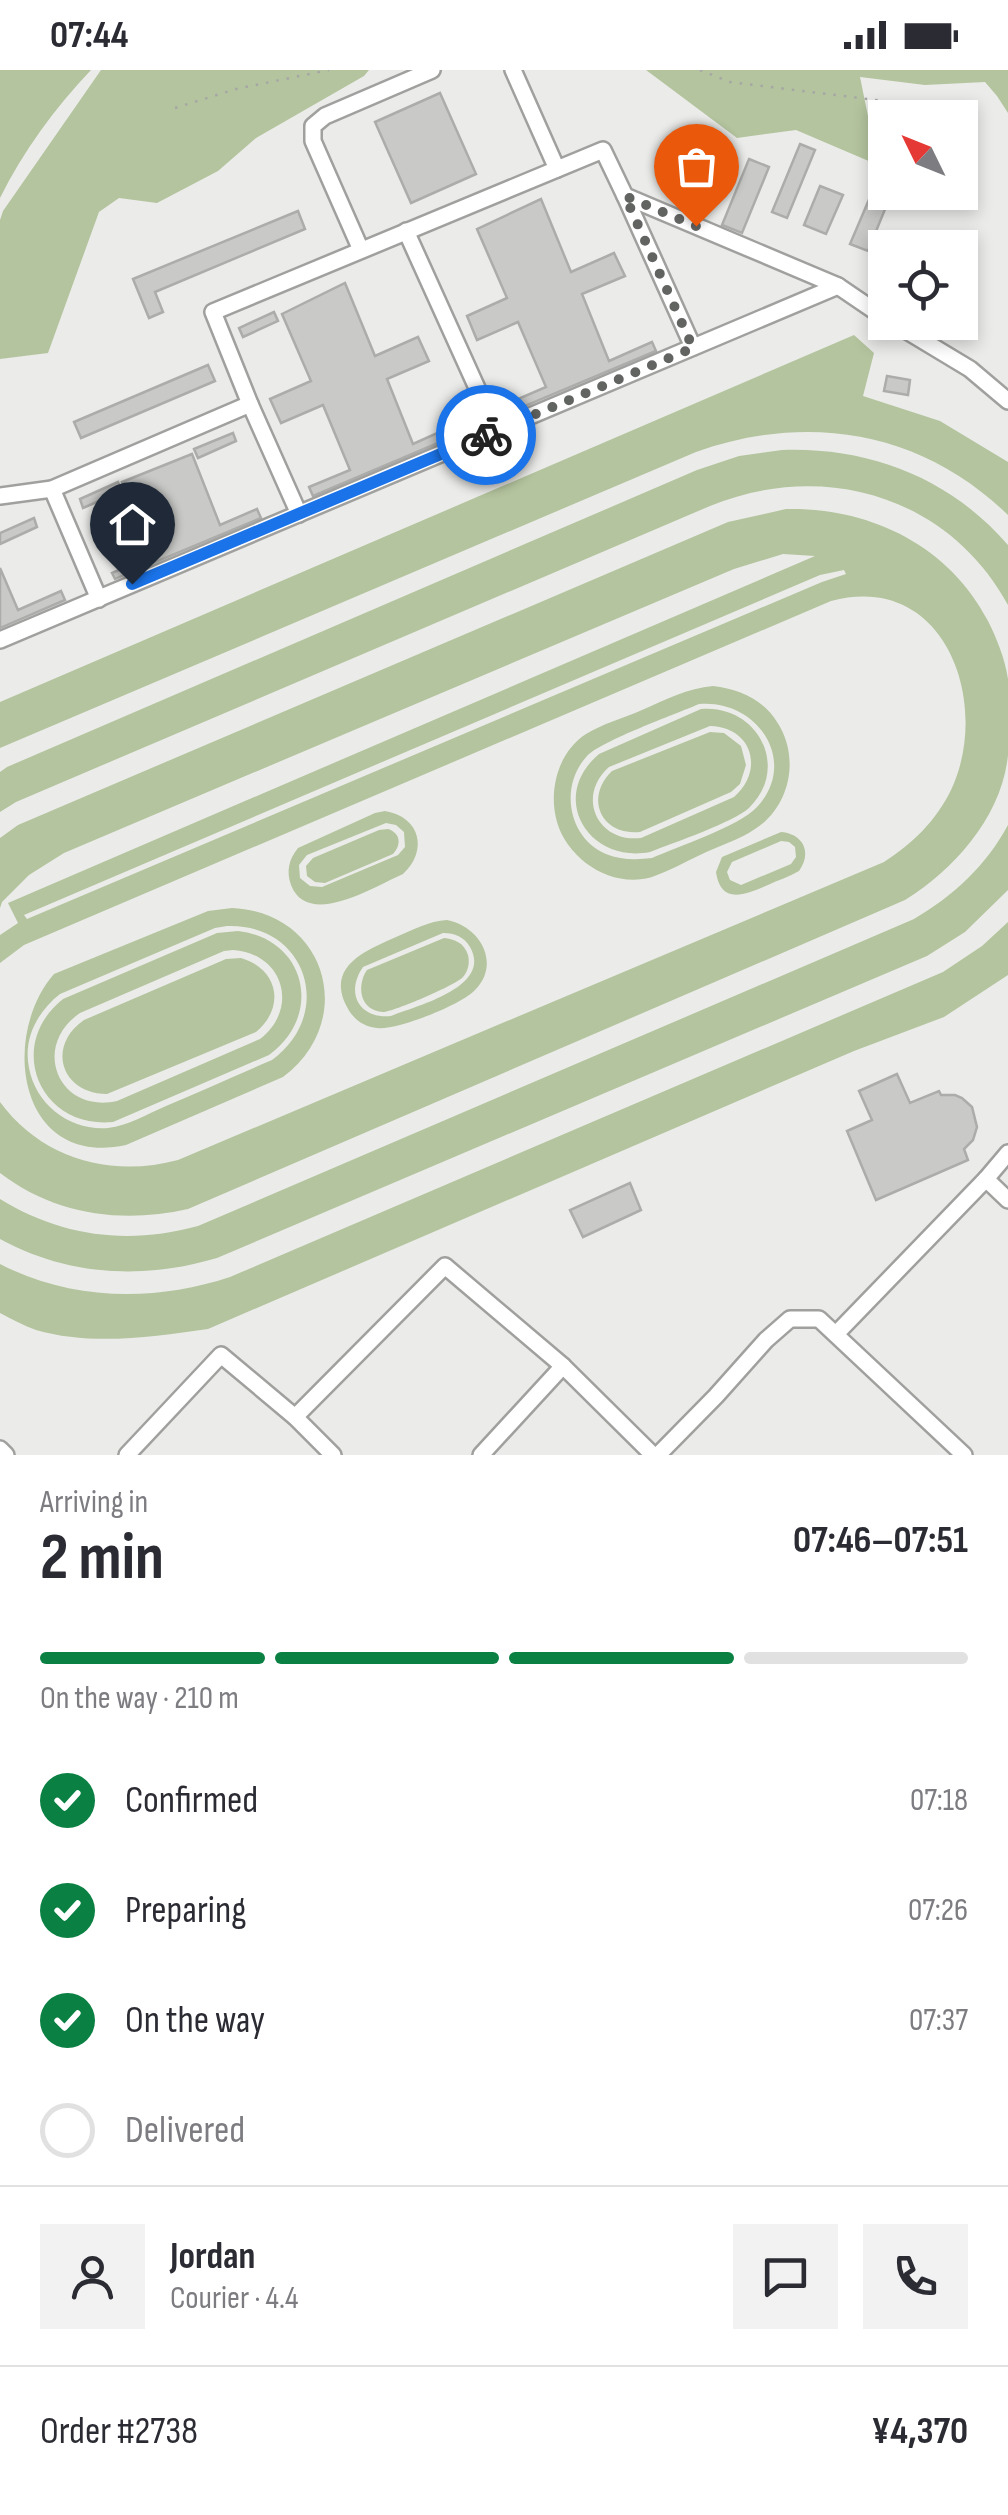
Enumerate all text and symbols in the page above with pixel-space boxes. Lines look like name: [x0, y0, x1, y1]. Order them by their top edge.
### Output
text: 07:44: [50, 13, 128, 58]
north arrow: [868, 100, 978, 210]
map controls: [868, 100, 978, 340]
pin: [654, 124, 739, 227]
icon: bag: [669, 139, 724, 194]
button: locate: [868, 230, 978, 340]
courier: [436, 385, 536, 485]
icon: bike: [459, 408, 514, 463]
pin: [90, 482, 175, 585]
icon: home: [105, 497, 160, 552]
text: Arriving in: [40, 1483, 148, 1522]
text: 07:46–07:51: [793, 1518, 968, 1563]
text: 2 min: [40, 1520, 164, 1598]
text: On the way · 210 m: [40, 1679, 239, 1718]
icon: check: [40, 1773, 95, 1828]
text: Confirmed: [125, 1778, 258, 1823]
text: 07:18: [910, 1781, 968, 1820]
icon: check: [40, 1883, 95, 1938]
text: Preparing: [125, 1888, 246, 1933]
text: 07:26: [908, 1891, 968, 1930]
icon: check: [40, 1993, 95, 2048]
text: On the way: [125, 1998, 265, 2043]
text: 07:37: [909, 2001, 968, 2040]
text: Delivered: [125, 2108, 245, 2153]
button: person: [40, 2224, 145, 2329]
button: chat: [733, 2224, 838, 2329]
button: phone: [863, 2224, 968, 2329]
text: Jordan: [170, 2234, 255, 2279]
text: Courier · 4.4: [170, 2279, 298, 2318]
text: Order #2738: [40, 2409, 198, 2454]
text: ¥4,370: [871, 2409, 968, 2454]

